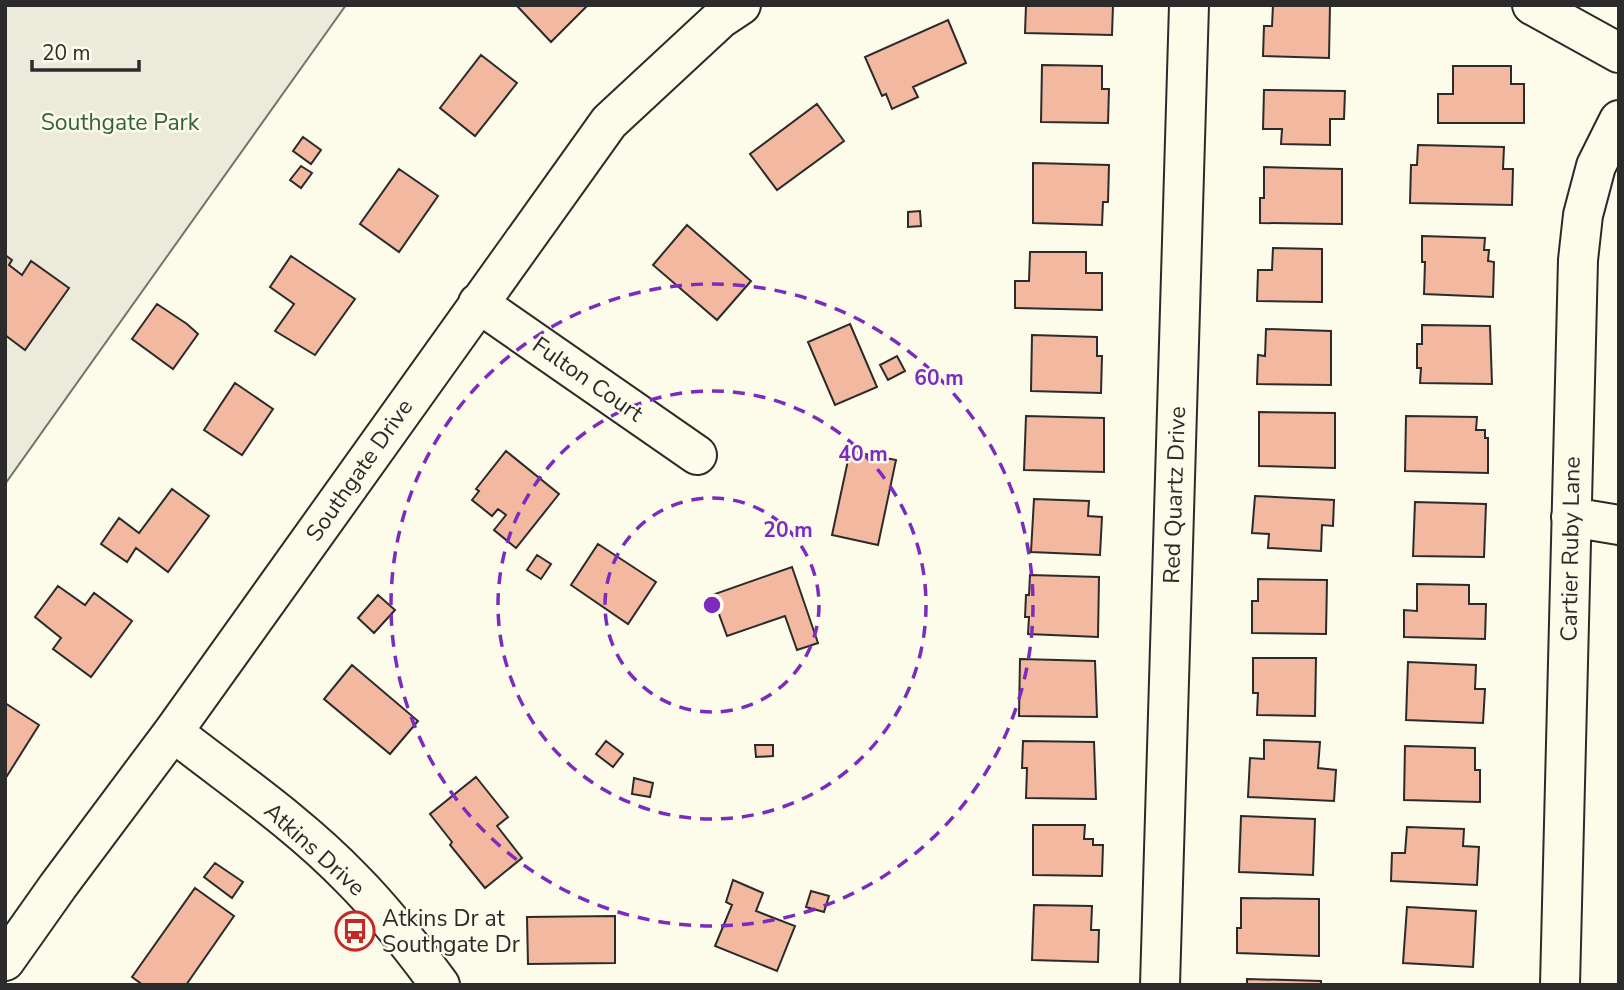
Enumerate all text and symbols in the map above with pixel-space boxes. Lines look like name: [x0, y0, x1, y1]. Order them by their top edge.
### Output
scale bar: [32, 28, 138, 72]
text: 20 m: [42, 39, 91, 67]
park label: Southgate Park: [41, 107, 200, 138]
street label: Fulton Court: [526, 330, 650, 430]
text: 60 m: [914, 364, 964, 392]
street label: Southgate Drive: [299, 393, 420, 548]
street label: Red Quartz Drive: [1156, 406, 1193, 584]
text: 40 m: [838, 440, 888, 468]
street label: Cartier Ruby Lane: [1553, 456, 1588, 642]
text: 20 m: [763, 516, 813, 544]
centre of rings: [700, 593, 724, 617]
street label: Atkins Drive: [257, 796, 372, 903]
place label: Atkins Dr at Southgate Dr: [382, 903, 521, 960]
bus stop icon: Atkins Dr at Southgate Dr: [334, 910, 376, 952]

